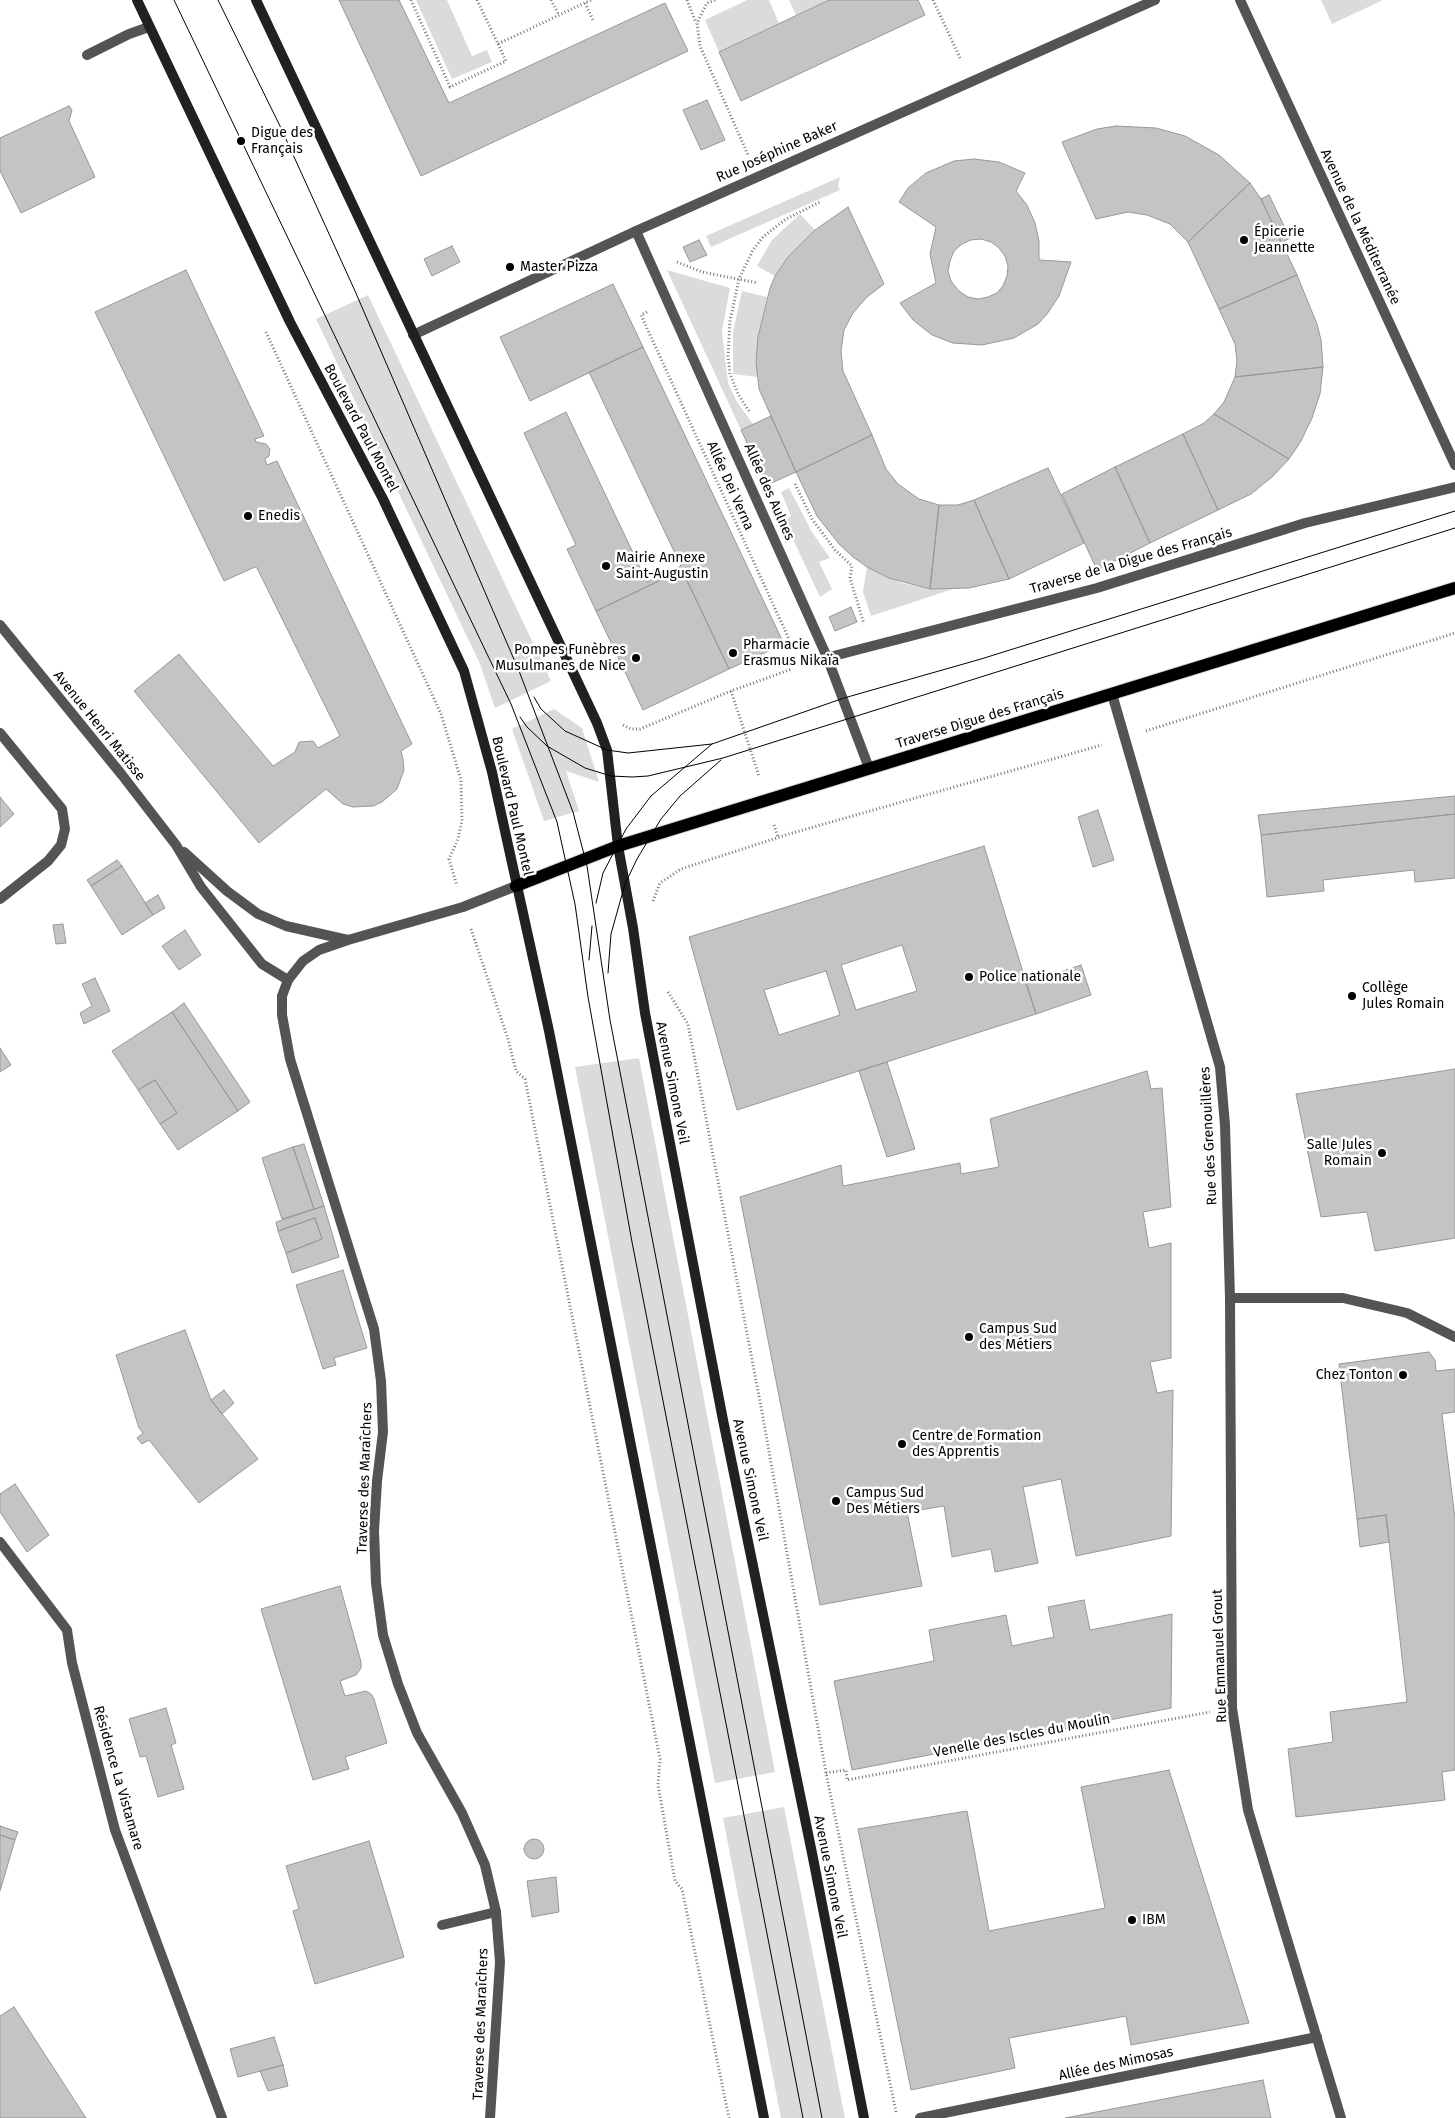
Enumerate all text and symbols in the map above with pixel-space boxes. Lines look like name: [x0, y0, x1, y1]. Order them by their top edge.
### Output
street label: Rue Joséphine Baker: [714, 118, 840, 186]
place label: Digue des Français: [251, 125, 313, 158]
marker: Digue des Français: [235, 135, 247, 147]
street label: Avenue de la Méditerranée: [1316, 146, 1404, 308]
place label: Épicerie Jeannette: [1254, 224, 1315, 256]
marker: Épicerie Jeannette: [1238, 234, 1250, 246]
place label: Master Pizza: [520, 259, 598, 275]
marker: Master Pizza: [504, 261, 516, 273]
street label: Boulevard Paul Montel: [320, 361, 402, 495]
street label: Allée Dei Verna: [703, 439, 757, 533]
street label: Allée des Aulnes: [740, 441, 798, 543]
place label: Enedis: [258, 508, 300, 524]
marker: Enedis: [242, 510, 254, 522]
street label: Traverse de la Digue des Français: [1028, 524, 1234, 598]
place label: Mairie Annexe Saint-Augustin: [616, 550, 709, 582]
marker: Mairie Annexe Saint-Augustin: [600, 560, 612, 572]
place label: Pharmacie Erasmus Nikaïa: [743, 637, 839, 670]
place label: Pompes Funèbres Musulmanes de Nice: [495, 642, 626, 674]
marker: Pharmacie Erasmus Nikaïa: [727, 647, 739, 659]
marker: Pompes Funèbres Musulmanes de Nice: [630, 652, 642, 664]
street label: Avenue Henri Matisse: [49, 668, 149, 784]
street label: Traverse Digue des Français: [894, 685, 1066, 753]
street label: Boulevard Paul Montel: [488, 735, 536, 877]
place label: Police nationale: [979, 969, 1081, 985]
marker: Police nationale: [963, 971, 975, 983]
place label: Collège Jules Romain: [1362, 980, 1445, 1012]
marker: Collège Jules Romain: [1346, 990, 1358, 1002]
street label: Avenue Simone Veil: [652, 1020, 692, 1146]
street label: Rue des Grenouillères: [1197, 1066, 1221, 1206]
place label: Salle Jules Romain: [1307, 1137, 1372, 1170]
marker: Salle Jules Romain: [1376, 1147, 1388, 1159]
place label: Campus Sud des Métiers: [979, 1321, 1057, 1354]
marker: Campus Sud des Métiers: [963, 1331, 975, 1343]
place label: Chez Tonton: [1316, 1367, 1393, 1383]
marker: Chez Tonton: [1397, 1369, 1409, 1381]
street label: Traverse des Maraîchers: [354, 1402, 376, 1554]
street label: Avenue Simone Veil: [729, 1417, 771, 1543]
place label: Centre de Formation des Apprentis: [912, 1428, 1041, 1460]
marker: Centre de Formation des Apprentis: [896, 1438, 908, 1450]
place label: Campus Sud Des Métiers: [846, 1485, 924, 1518]
marker: Campus Sud Des Métiers: [830, 1495, 842, 1507]
street label: Rue Emmanuel Grout: [1209, 1589, 1231, 1723]
street label: Résidence La Vistamare: [89, 1704, 147, 1852]
street label: Venelle des Iscles du Moulin: [932, 1711, 1112, 1761]
street label: Avenue Simone Veil: [810, 1814, 850, 1940]
place label: IBM: [1142, 1912, 1166, 1928]
marker: IBM: [1126, 1914, 1138, 1926]
street label: Traverse des Maraîchers: [470, 1948, 492, 2100]
street label: Allée des Mimosas: [1057, 2044, 1175, 2084]

